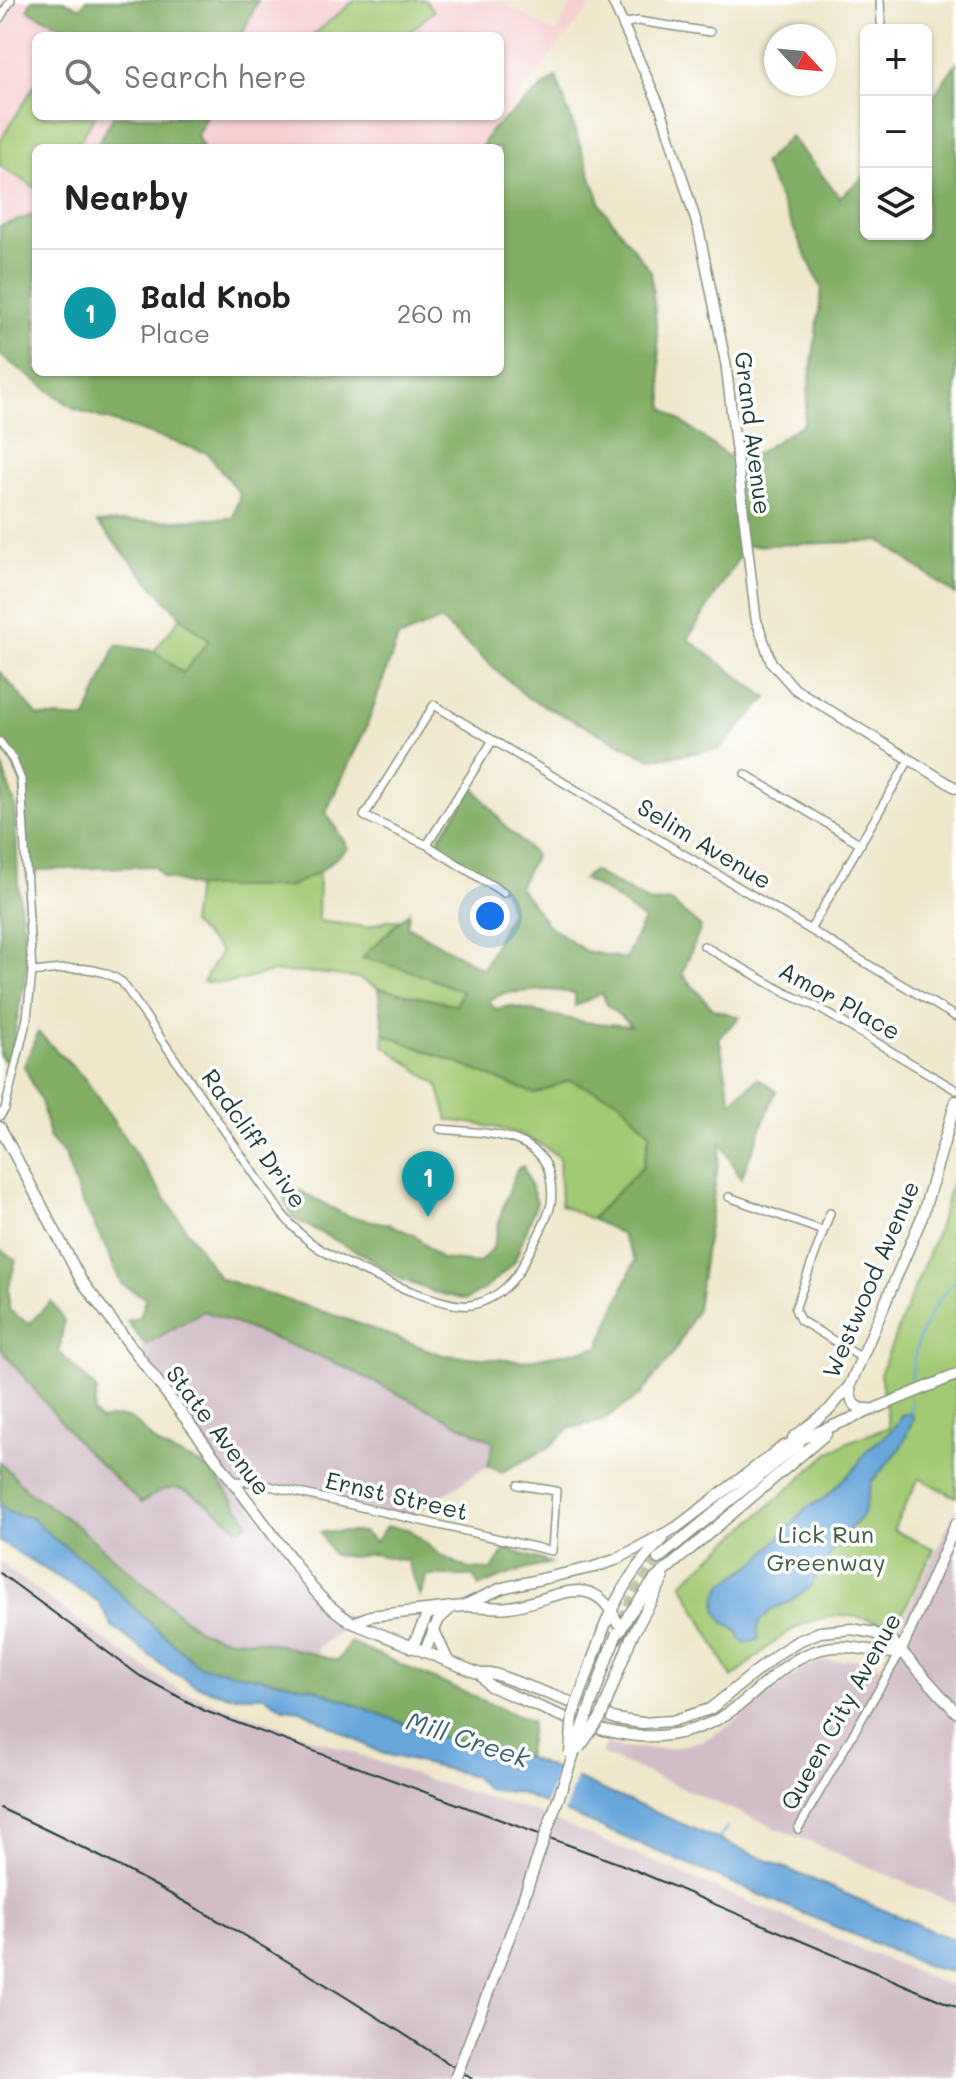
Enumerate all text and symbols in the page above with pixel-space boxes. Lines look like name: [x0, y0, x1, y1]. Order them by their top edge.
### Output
north arrow: [764, 24, 836, 96]
map controls: [860, 24, 932, 240]
button: +: [860, 24, 932, 96]
search box: [32, 32, 504, 120]
icon: search: [60, 54, 104, 98]
text: Search here: [124, 56, 307, 96]
button: −: [860, 96, 932, 168]
button: layers: [860, 168, 932, 240]
text: Nearby: [64, 174, 189, 219]
text: Bald Knob: [140, 276, 291, 316]
text: 1: [84, 296, 96, 330]
text: 260 m: [397, 296, 472, 330]
text: Place: [140, 316, 210, 350]
street label: Grand Avenue: [729, 350, 779, 516]
street label: Selim Avenue: [632, 791, 778, 895]
your location: [470, 896, 510, 936]
street label: Amor Place: [774, 954, 906, 1046]
street label: Radcliff Drive: [196, 1062, 314, 1214]
pin: 1: [402, 1151, 454, 1217]
street label: Westwood Avenue: [814, 1176, 926, 1382]
street label: State Avenue: [160, 1359, 278, 1501]
street label: Ernst Street: [323, 1464, 471, 1526]
park label: Lick Run Greenway: [767, 1518, 885, 1577]
street label: Queen City Avenue: [773, 1607, 907, 1815]
water label: Mill Creek: [402, 1703, 535, 1775]

